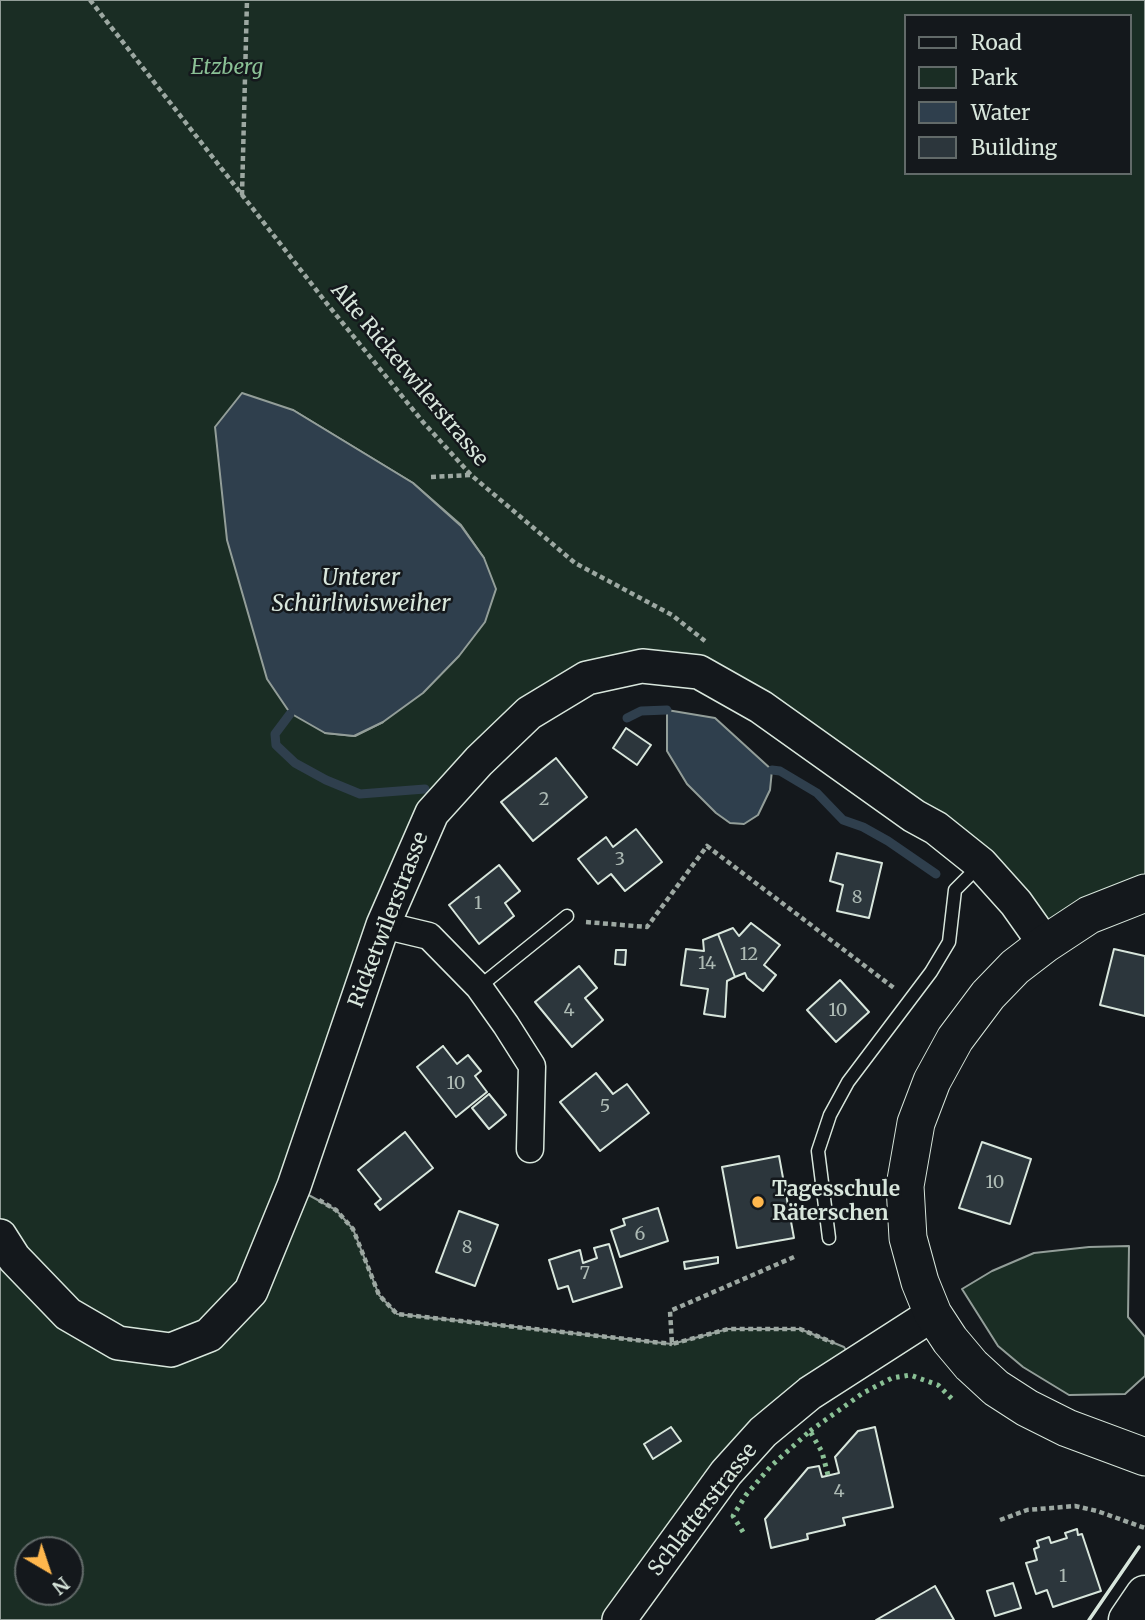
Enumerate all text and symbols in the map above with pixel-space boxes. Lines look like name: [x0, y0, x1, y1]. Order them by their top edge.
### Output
legend: [904, 14, 1131, 175]
text: Road: [971, 29, 1022, 56]
park label: Etzberg: [191, 55, 263, 81]
text: Park: [971, 64, 1018, 91]
text: Water: [971, 99, 1030, 126]
text: Building: [971, 134, 1057, 161]
street label: Alte Ricketwilerstrasse: [325, 278, 493, 472]
water label: Unterer Schürliwisweiher: [272, 564, 450, 618]
house number: 2: [539, 789, 549, 811]
street label: Ricketwilerstrasse: [344, 829, 434, 1011]
house number: 3: [615, 849, 625, 871]
house number: 8: [852, 887, 862, 909]
house number: 1: [474, 893, 482, 915]
house number: 12: [740, 944, 758, 966]
house number: 14: [698, 953, 716, 975]
house number: 4: [563, 1000, 575, 1022]
house number: 10: [829, 1000, 847, 1022]
house number: 10: [447, 1073, 465, 1095]
house number: 5: [600, 1096, 610, 1118]
house number: 10: [986, 1172, 1004, 1194]
place label: Tagesschule Räterschen: [772, 1177, 900, 1227]
marker: Tagesschule Räterschen: [750, 1194, 766, 1210]
house number: 6: [635, 1224, 645, 1246]
house number: 8: [462, 1237, 472, 1259]
house number: 7: [580, 1263, 590, 1285]
street label: Schlatterstrasse: [643, 1439, 763, 1581]
house number: 4: [833, 1481, 845, 1503]
north arrow: [14, 1536, 84, 1606]
house number: 1: [1059, 1566, 1067, 1588]
text: N: [48, 1572, 74, 1600]

